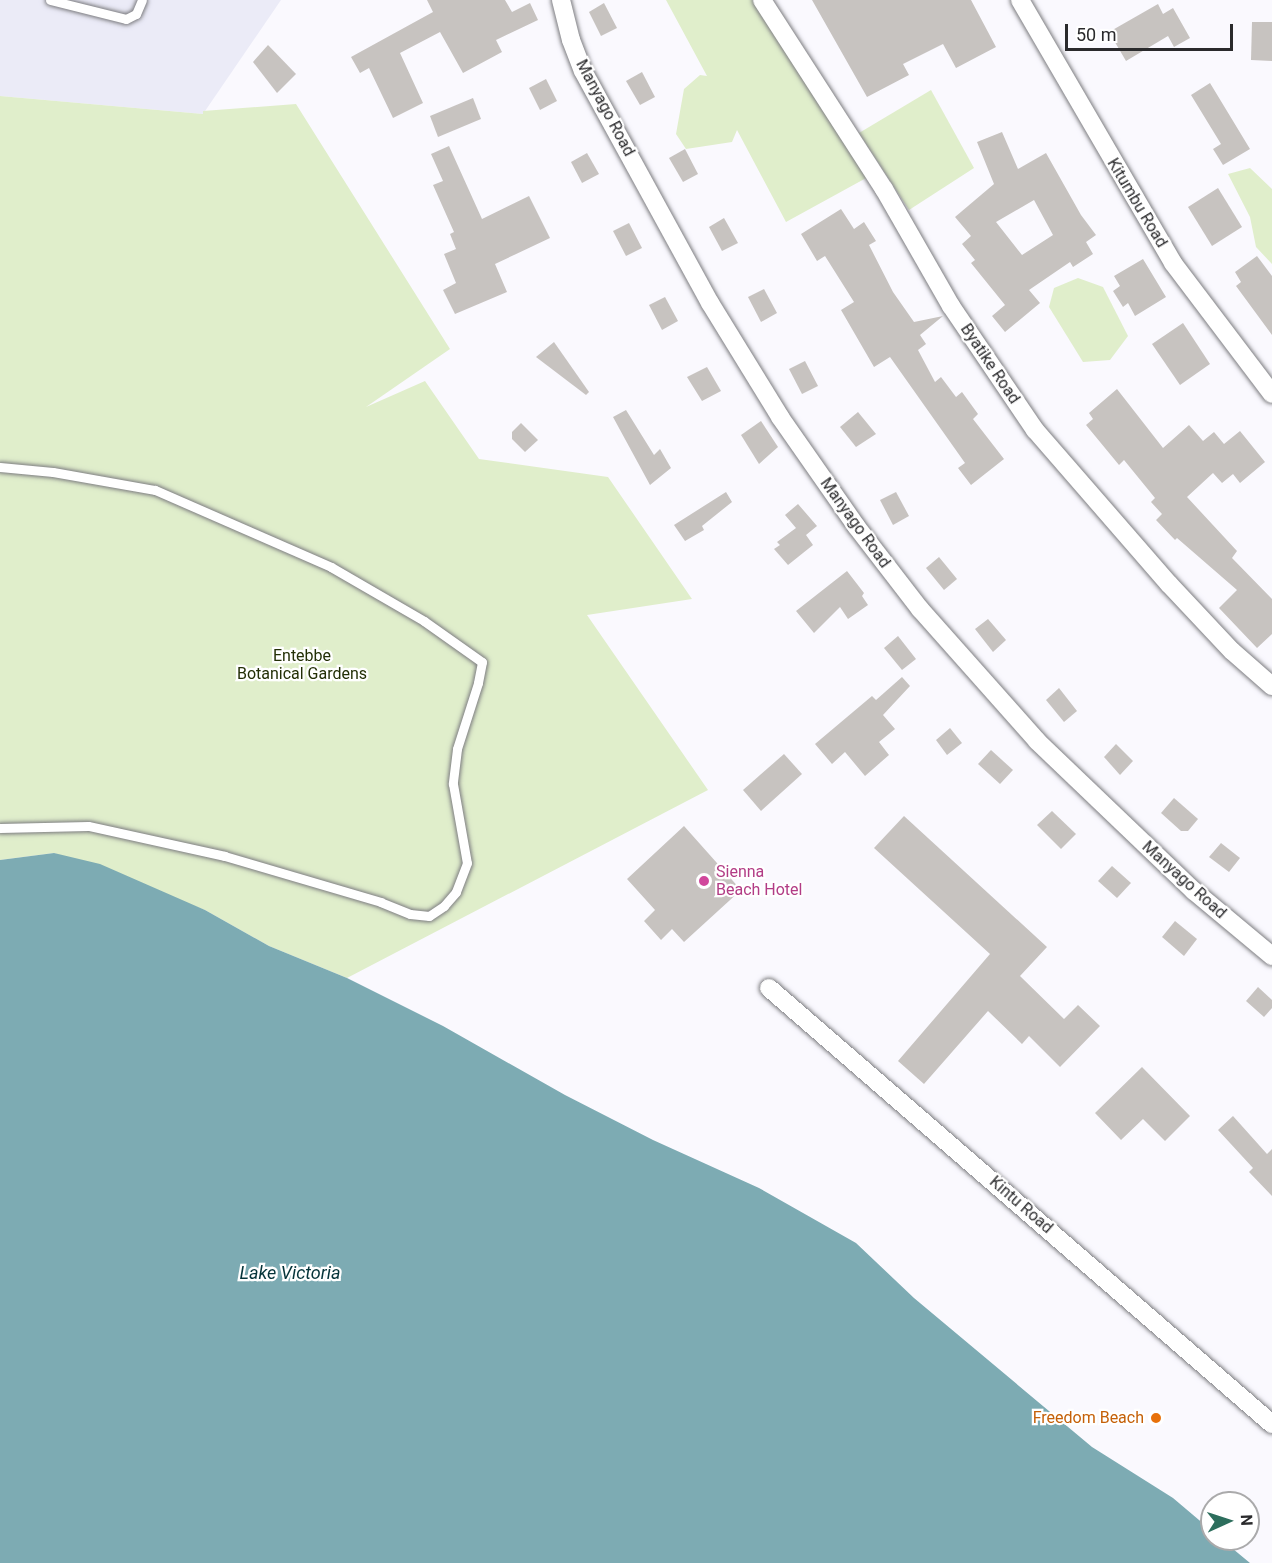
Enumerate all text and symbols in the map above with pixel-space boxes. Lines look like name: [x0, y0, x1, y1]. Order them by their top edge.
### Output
scale bar: [1068, 12, 1236, 50]
text: 50 m: [1076, 24, 1116, 45]
street label: Manyago Road: [572, 56, 638, 160]
street label: Kitumbu Road: [1103, 155, 1171, 251]
street label: Byatike Road: [956, 320, 1024, 408]
street label: Manyago Road: [816, 474, 894, 572]
park label: Entebbe Botanical Gardens: [237, 646, 367, 684]
street label: Manyago Road: [1138, 837, 1230, 923]
place label: Sienna Beach Hotel: [716, 862, 802, 900]
marker: Sienna Beach Hotel: [697, 874, 711, 888]
street label: Kintu Road: [985, 1172, 1057, 1238]
water label: Lake Victoria: [240, 1262, 340, 1284]
place label: Freedom Beach: [1033, 1408, 1144, 1428]
marker: Freedom Beach: [1149, 1411, 1163, 1425]
north arrow: [1200, 1491, 1260, 1551]
text: N: [1237, 1514, 1256, 1526]

